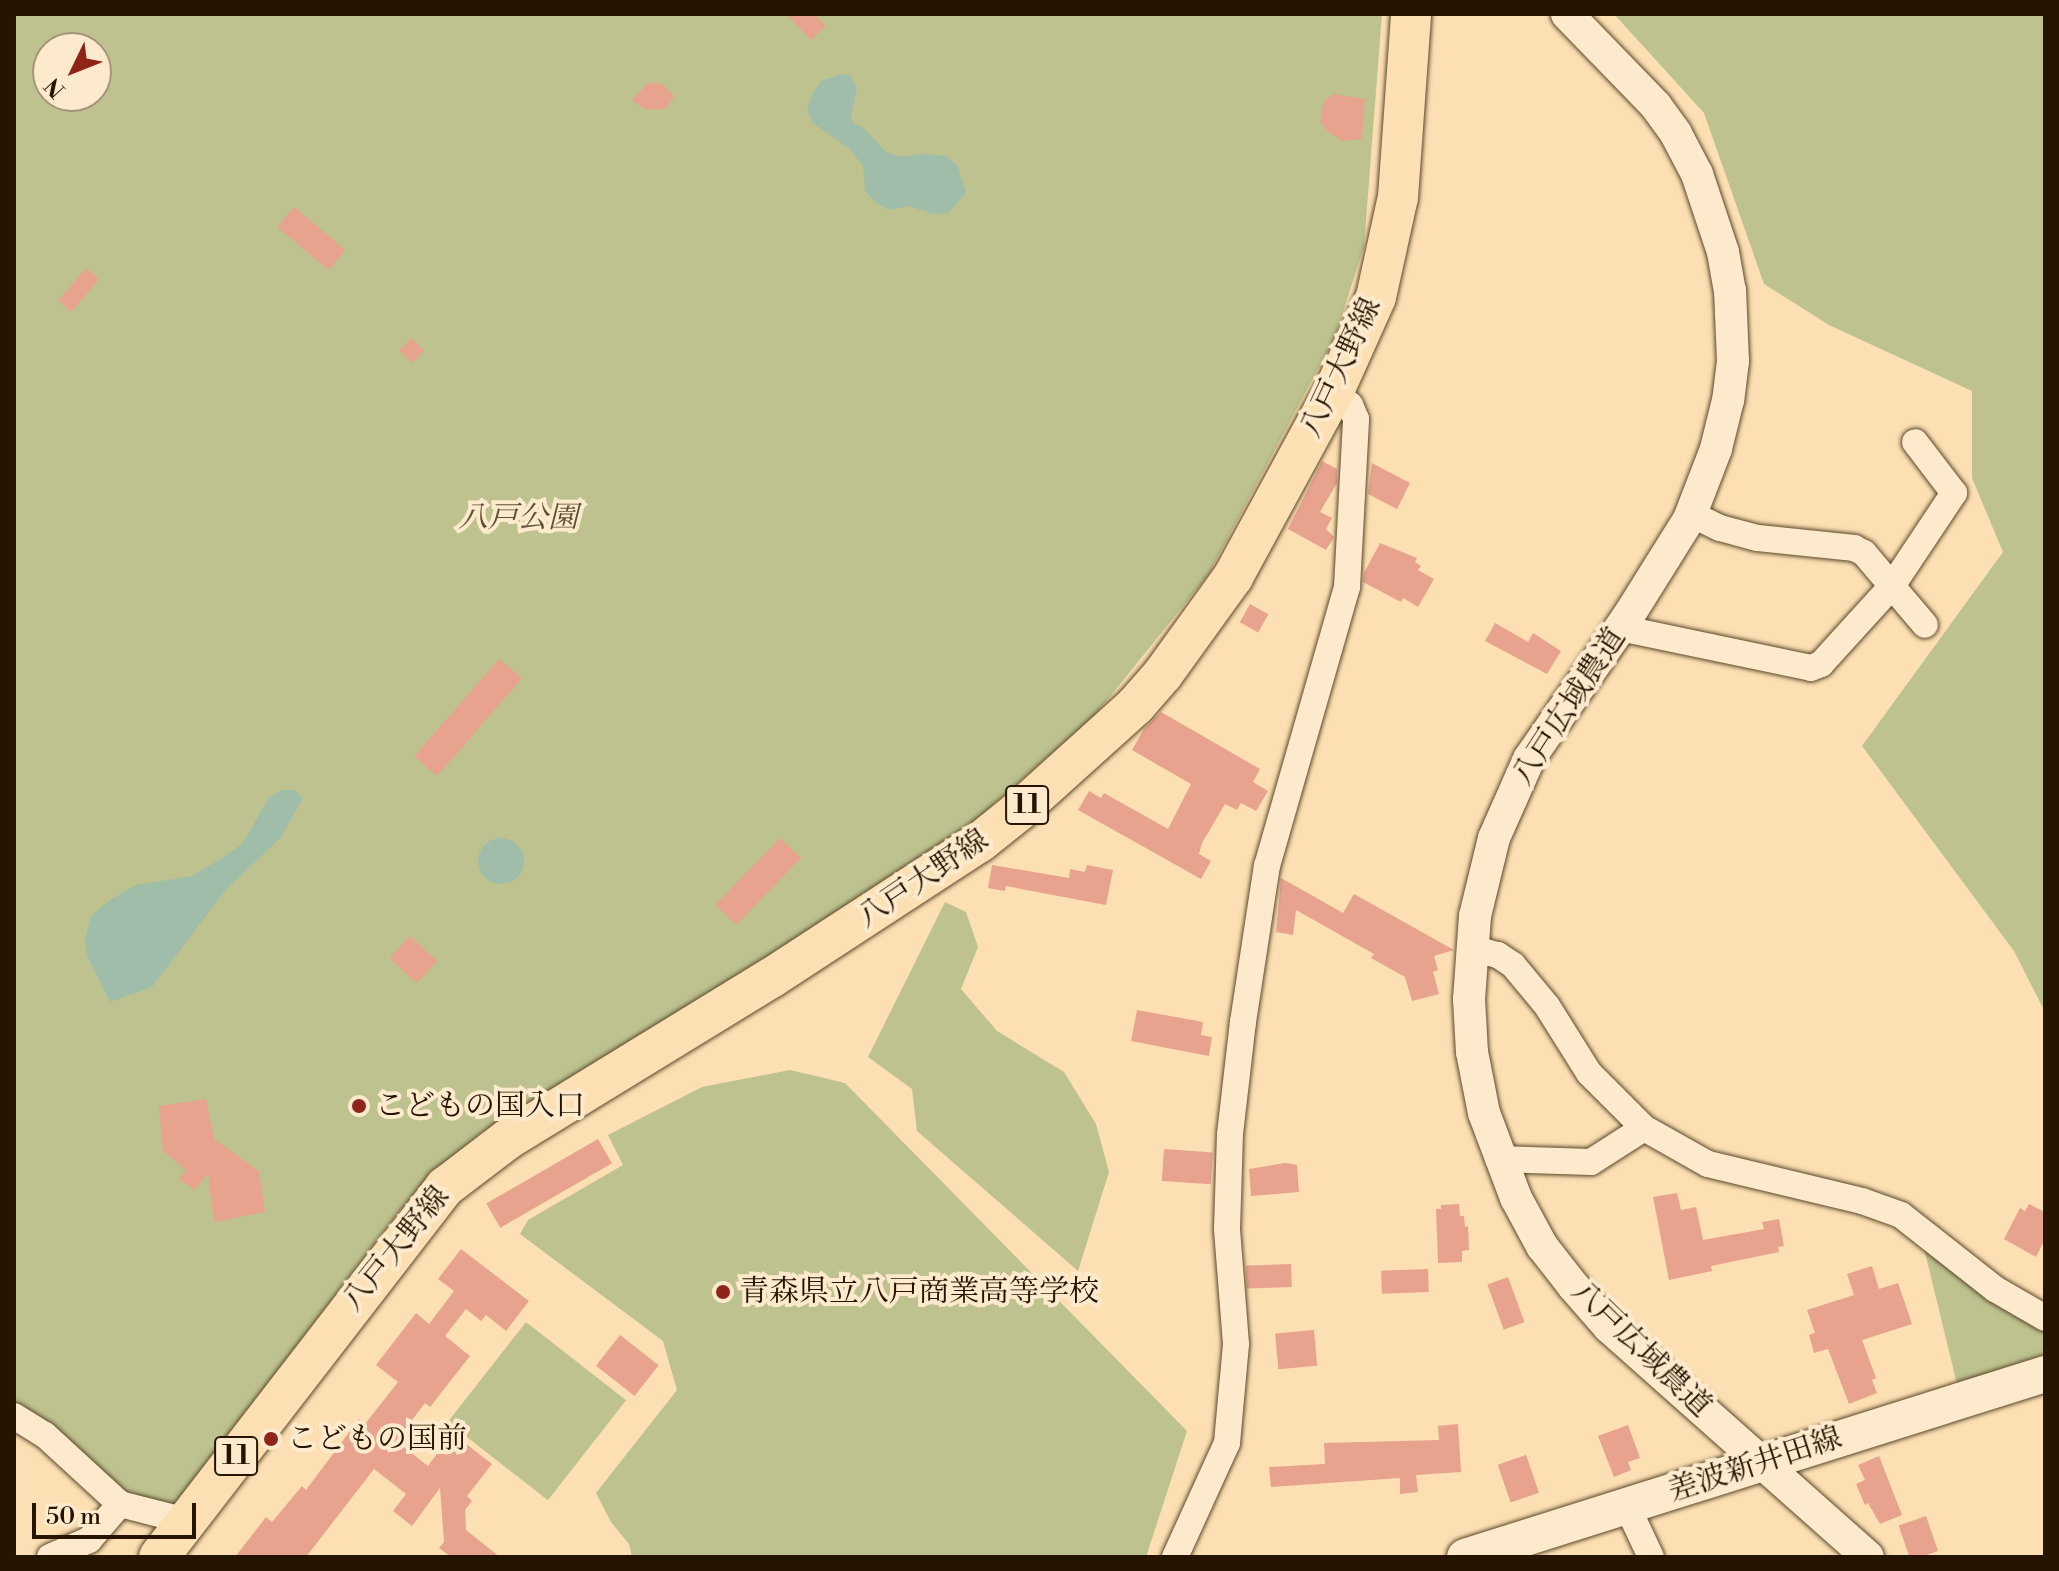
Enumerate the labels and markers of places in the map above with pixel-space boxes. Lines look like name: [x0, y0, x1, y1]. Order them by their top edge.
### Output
place label: こどもの国入口: [375, 1088, 585, 1124]
marker: こどもの国入口: [350, 1097, 368, 1115]
place label: 青森県立八戸商業高等学校: [739, 1274, 1099, 1310]
marker: 青森県立八戸商業高等学校: [714, 1283, 732, 1301]
place label: こどもの国前: [287, 1421, 467, 1457]
marker: こどもの国前: [262, 1430, 280, 1448]

